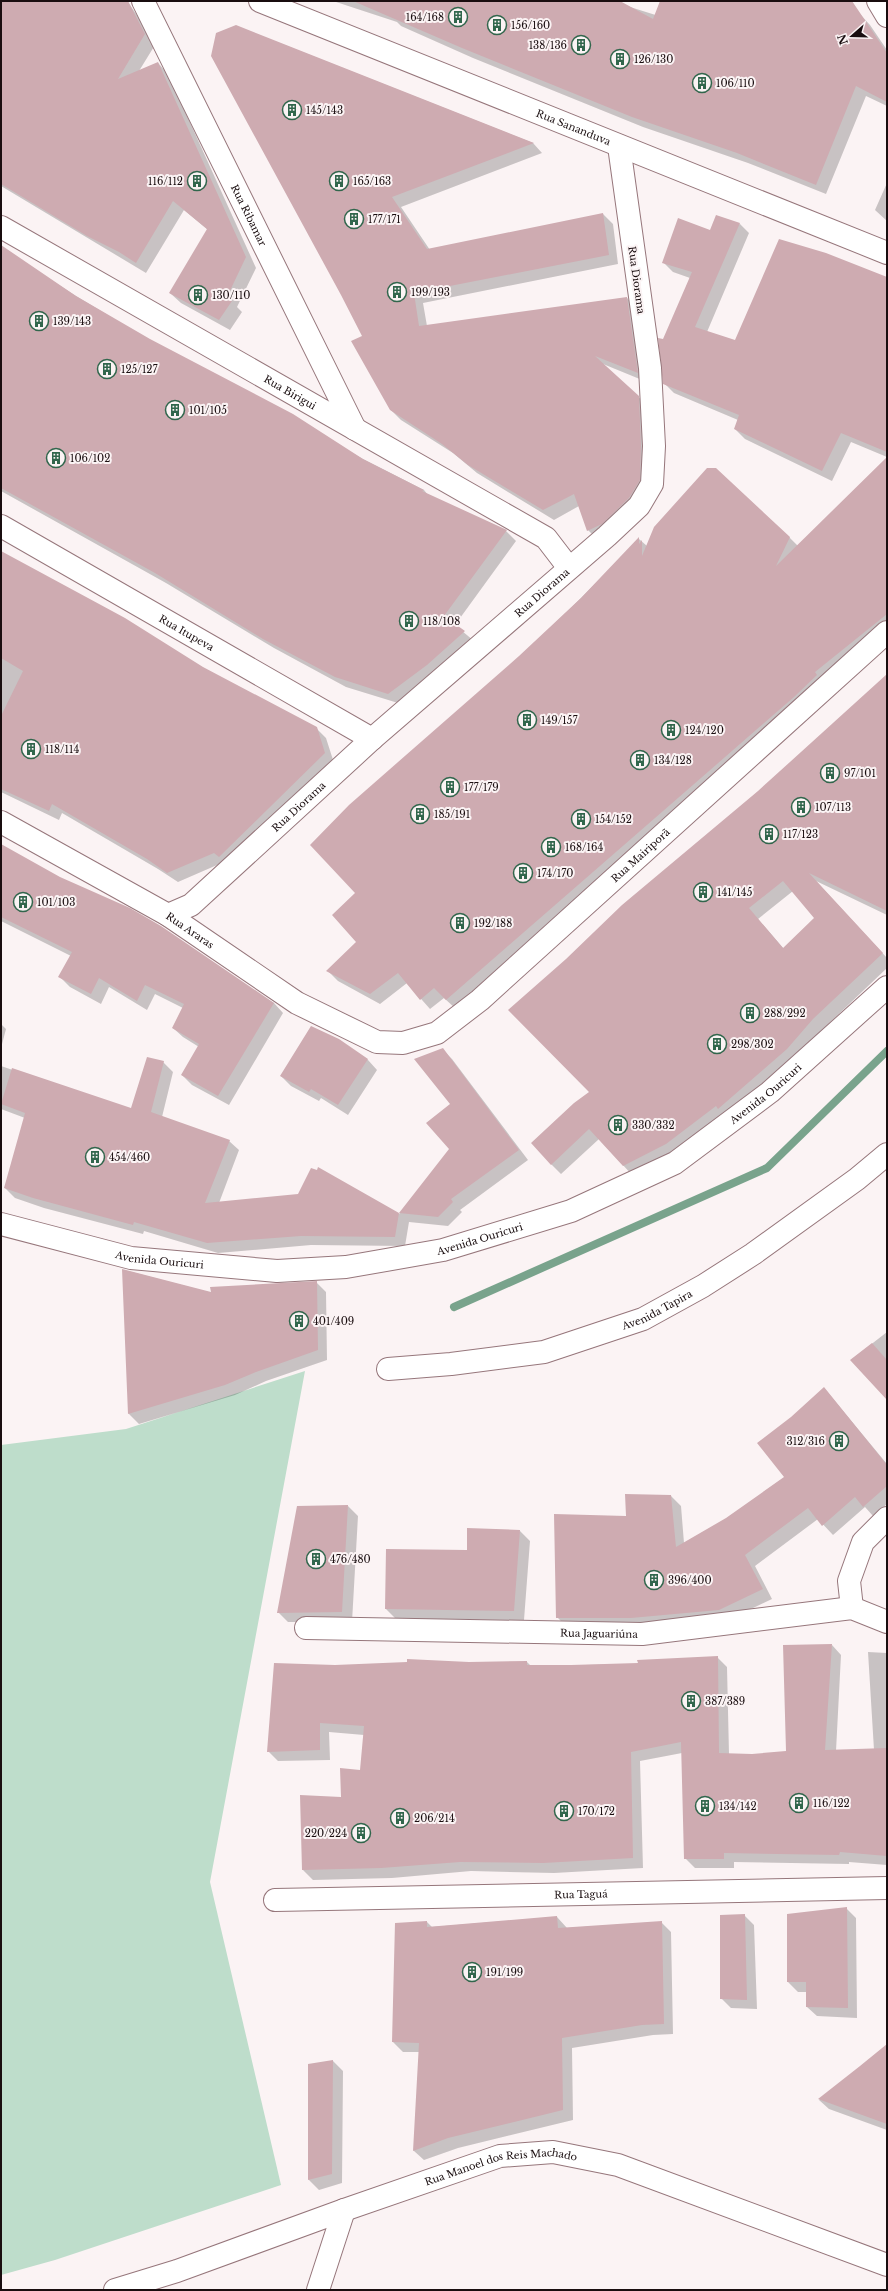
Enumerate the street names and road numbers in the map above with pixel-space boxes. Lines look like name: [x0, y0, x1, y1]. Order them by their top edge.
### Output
street label: Rua Sananduva: [534, 107, 613, 148]
street label: Rua Ribamar: [228, 182, 270, 249]
street label: Rua Diorama: [625, 245, 648, 315]
street label: Rua Birigui: [261, 372, 319, 413]
street label: Rua Diorama: [512, 565, 573, 620]
street label: Rua Itupeva: [157, 612, 217, 654]
street label: Rua Diorama: [269, 779, 329, 835]
street label: Rua Mairiporã: [609, 825, 673, 885]
street label: Rua Araras: [163, 910, 217, 952]
street label: Avenida Ouricuri: [726, 1060, 805, 1127]
street label: Avenida Ouricuri: [435, 1220, 525, 1258]
street label: Avenida Ouricuri: [113, 1248, 205, 1272]
street label: Avenida Tapira: [619, 1287, 695, 1333]
street label: Rua Jaguariúna: [560, 1627, 638, 1641]
street label: Rua Taguá: [554, 1887, 608, 1902]
street label: Rua Manoel dos Reis Machado: [423, 2146, 579, 2189]

